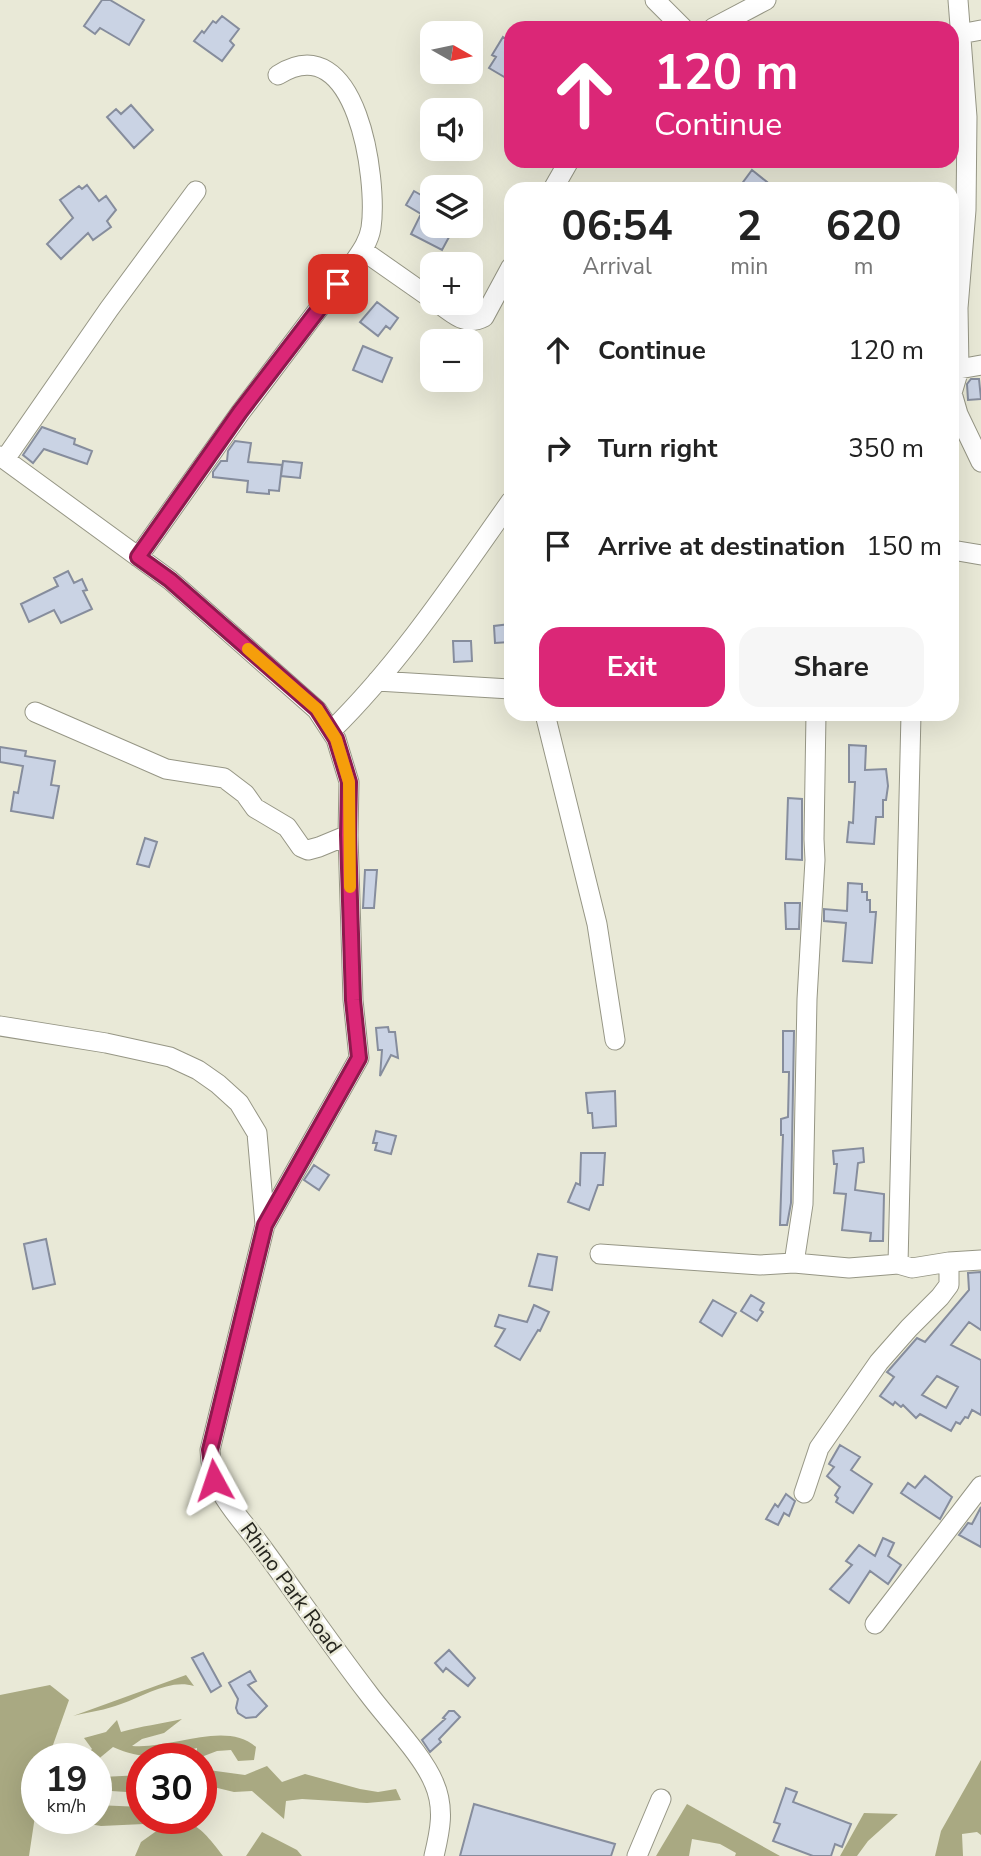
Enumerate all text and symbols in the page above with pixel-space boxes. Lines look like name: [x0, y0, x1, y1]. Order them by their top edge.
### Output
north arrow: [420, 21, 483, 84]
map controls: [420, 21, 483, 392]
text: 120 m: [654, 39, 798, 106]
icon: ahead: [539, 49, 630, 140]
button: sound: [420, 98, 483, 161]
text: Continue: [654, 103, 782, 146]
button: layers: [420, 175, 483, 238]
text: 06:54: [562, 198, 673, 255]
text: 2: [737, 198, 762, 255]
text: 620: [826, 198, 901, 255]
text: Arrival: [583, 251, 652, 282]
text: min: [730, 251, 768, 282]
text: m: [854, 251, 874, 282]
button: +: [420, 252, 483, 315]
pin: [308, 254, 368, 314]
icon: arrive: [319, 265, 357, 303]
button: −: [420, 329, 483, 392]
icon: ahead: [539, 331, 577, 369]
text: Continue: [598, 333, 706, 368]
text: 120 m: [848, 333, 924, 368]
icon: right: [539, 429, 577, 467]
text: Turn right: [598, 431, 717, 466]
text: 350 m: [848, 431, 924, 466]
icon: arrive: [539, 527, 577, 565]
text: Arrive at destination: [598, 529, 845, 564]
text: 150 m: [866, 529, 942, 564]
button: Exit: [539, 627, 725, 707]
button: Share: [739, 627, 924, 707]
position arrow: [177, 1443, 251, 1517]
street label: Rhino Park Road: [234, 1517, 348, 1659]
speed limit sign: 30: [126, 1743, 217, 1834]
text: 19: [45, 1756, 88, 1803]
text: km/h: [47, 1794, 86, 1818]

